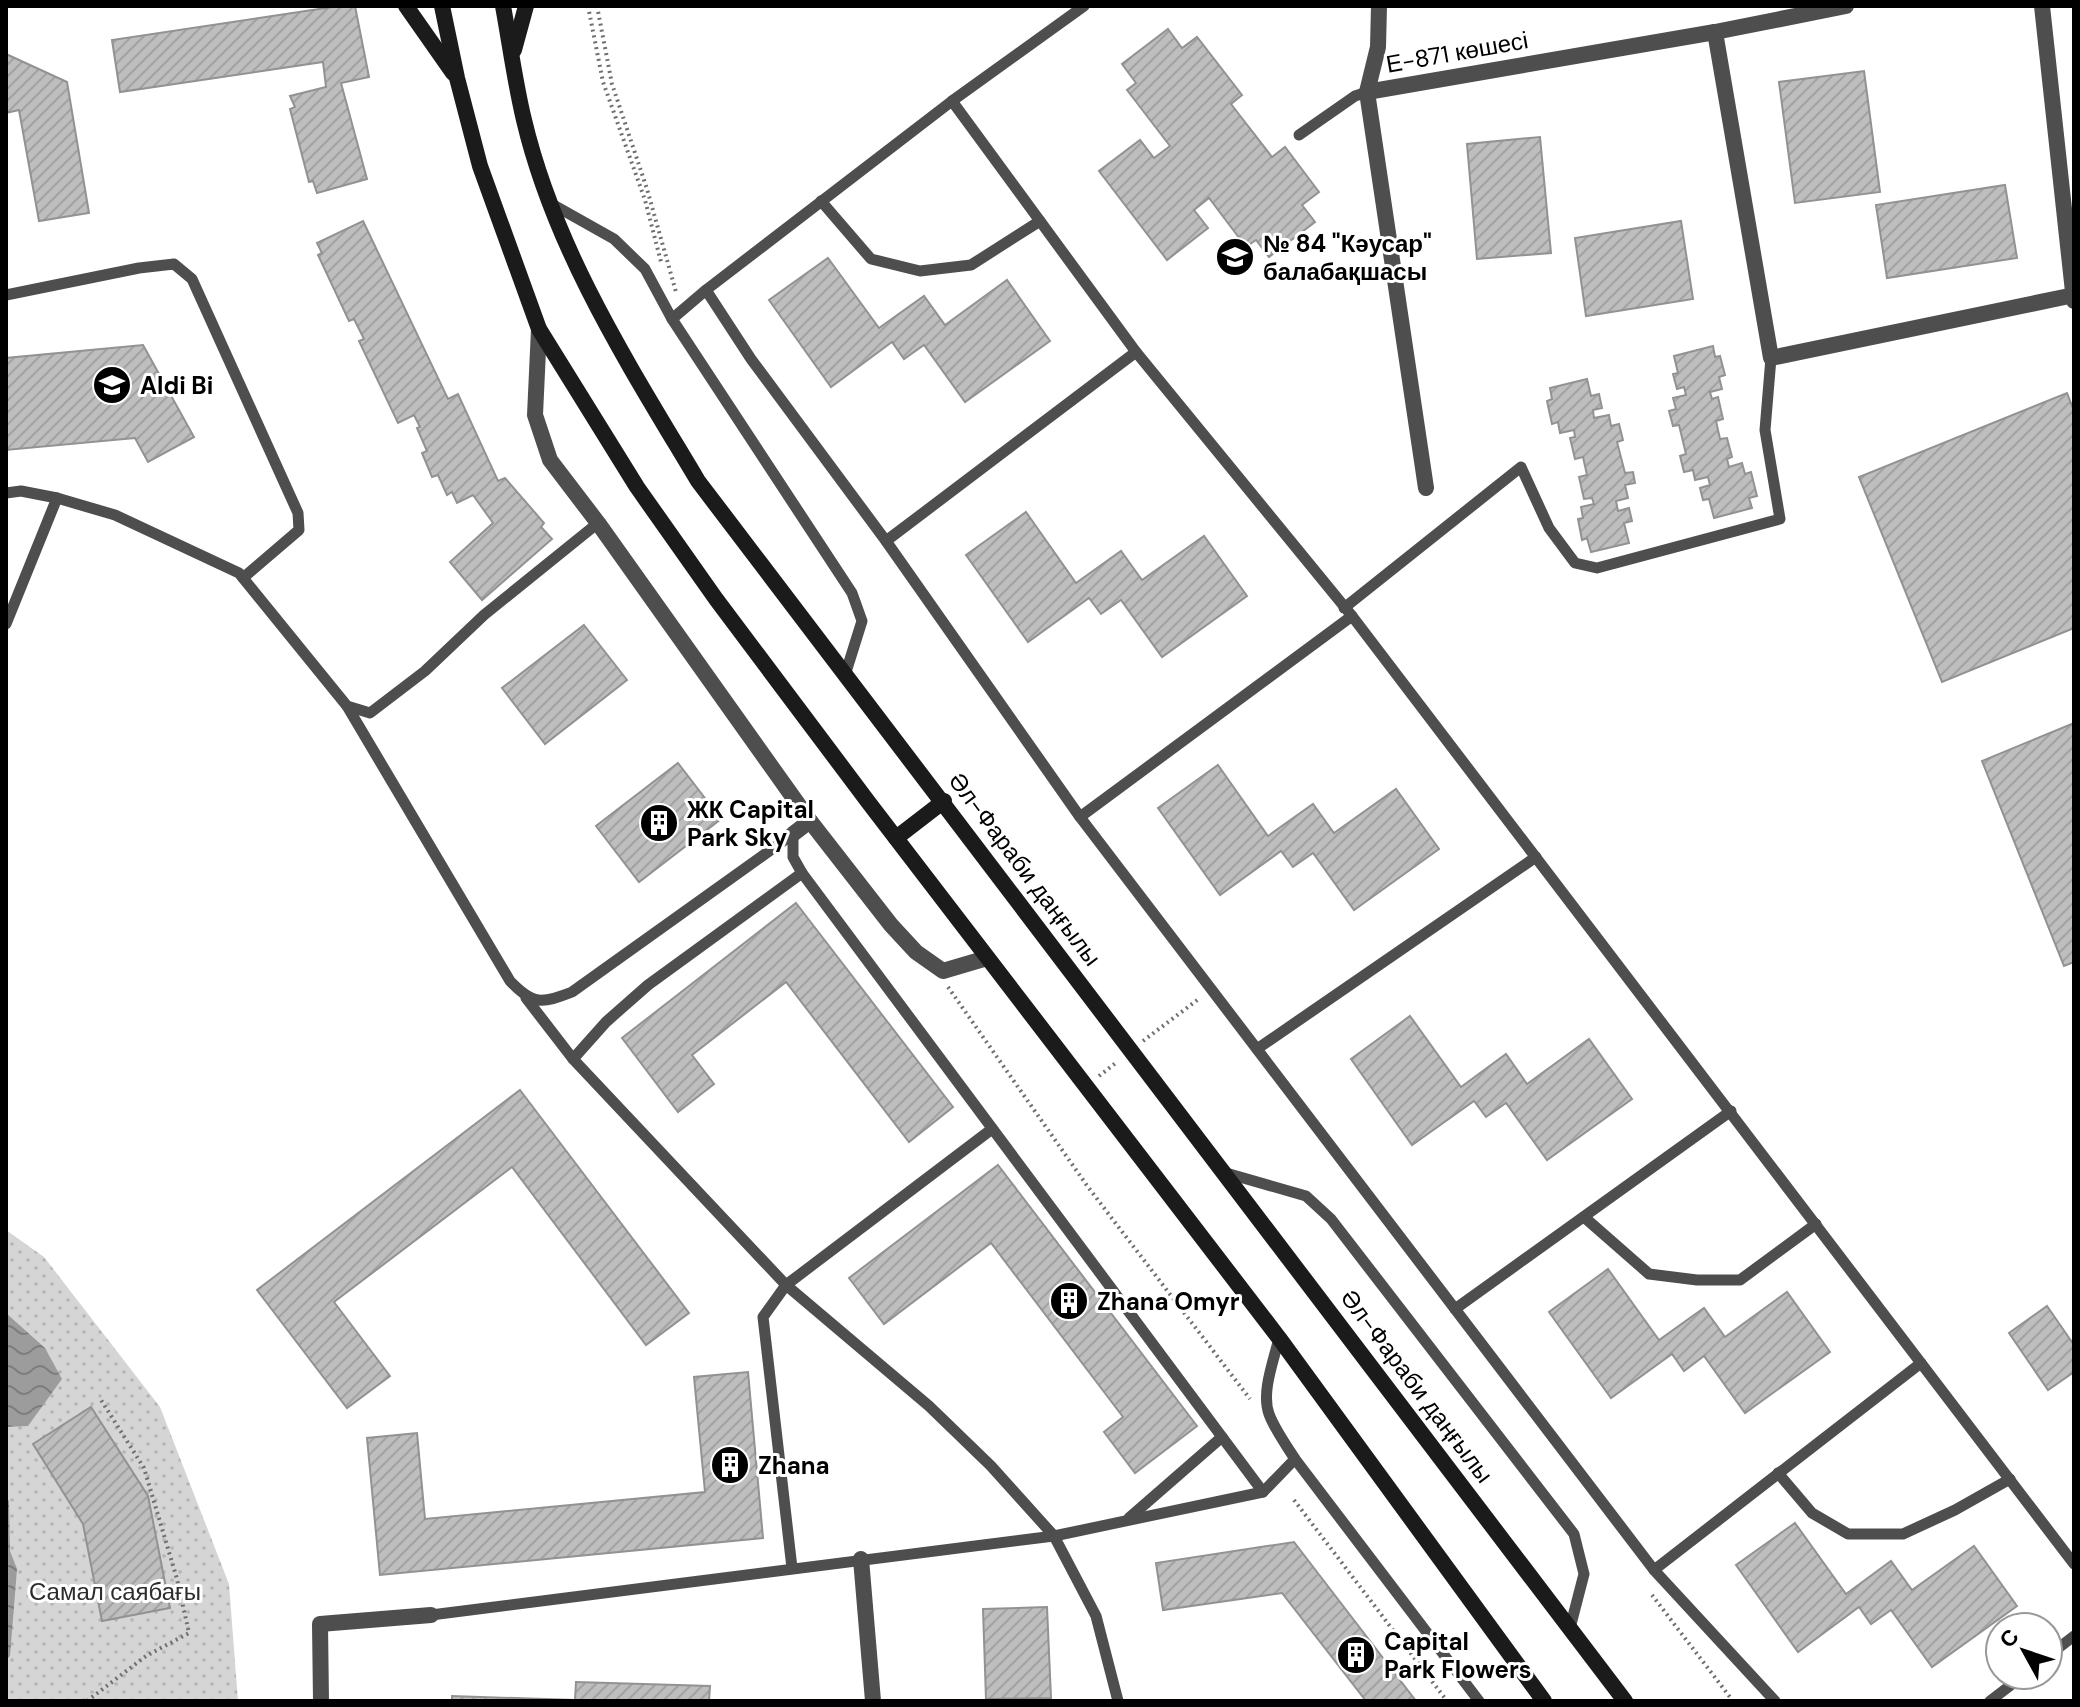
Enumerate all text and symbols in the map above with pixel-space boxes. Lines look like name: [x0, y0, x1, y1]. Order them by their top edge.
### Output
street label: Е-871 көшесі: [1384, 24, 1530, 80]
place label: № 84 "Кәусар" балабақшасы: [1263, 228, 1432, 287]
school or university icon: № 84 "Кәусар" балабақшасы: [1214, 236, 1256, 278]
school or university icon: Aldi Bi: [91, 364, 133, 406]
place label: Aldi Bi: [140, 370, 213, 401]
street label: Әл-Фараби даңғылы: [942, 766, 1108, 972]
place label: ЖК Capital Park Sky: [686, 794, 814, 853]
building icon: ЖК Capital Park Sky: [638, 802, 680, 844]
building icon: Zhana Omyr: [1048, 1280, 1090, 1322]
street label: Әл-Фараби даңғылы: [1334, 1283, 1500, 1489]
place label: Zhana Omyr: [1097, 1286, 1240, 1317]
building icon: Zhana: [709, 1444, 751, 1486]
place label: Zhana: [758, 1450, 830, 1481]
park label: Самал саябағы: [29, 1576, 201, 1607]
north arrow: [1984, 1611, 2064, 1691]
text: С: [1993, 1623, 2025, 1654]
place label: Capital Park Flowers: [1384, 1626, 1532, 1685]
building icon: Capital Park Flowers: [1335, 1634, 1377, 1676]

